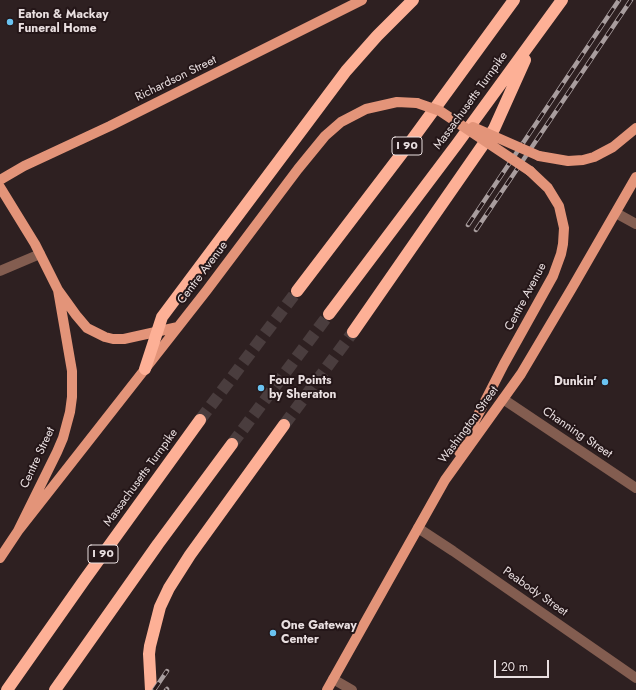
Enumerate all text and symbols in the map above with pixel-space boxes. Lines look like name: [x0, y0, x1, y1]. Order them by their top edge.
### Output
place label: Eaton & Mackay Funeral Home: [18, 8, 108, 36]
marker: Eaton & Mackay Funeral Home: [5, 17, 15, 27]
street label: Massachusetts Turnpike: [431, 49, 511, 153]
street label: Richardson Street: [133, 53, 219, 105]
road number: I 90: [392, 137, 422, 155]
street label: Centre Avenue: [175, 239, 231, 307]
street label: Centre Avenue: [502, 261, 550, 333]
place label: Four Points by Sheraton: [269, 374, 336, 402]
place label: Dunkin': [554, 375, 597, 389]
marker: Dunkin': [600, 377, 610, 387]
marker: Four Points by Sheraton: [256, 383, 266, 393]
street label: Washington Street: [436, 384, 502, 466]
street label: Channing Street: [539, 404, 615, 462]
street label: Centre Street: [18, 425, 58, 491]
street label: Massachusetts Turnpike: [101, 426, 181, 530]
road number: I 90: [88, 545, 118, 563]
street label: Peabody Street: [500, 564, 570, 620]
place label: One Gateway Center: [281, 619, 357, 647]
marker: One Gateway Center: [268, 628, 278, 638]
scale bar: [496, 652, 551, 678]
text: 20 m: [501, 658, 528, 676]

